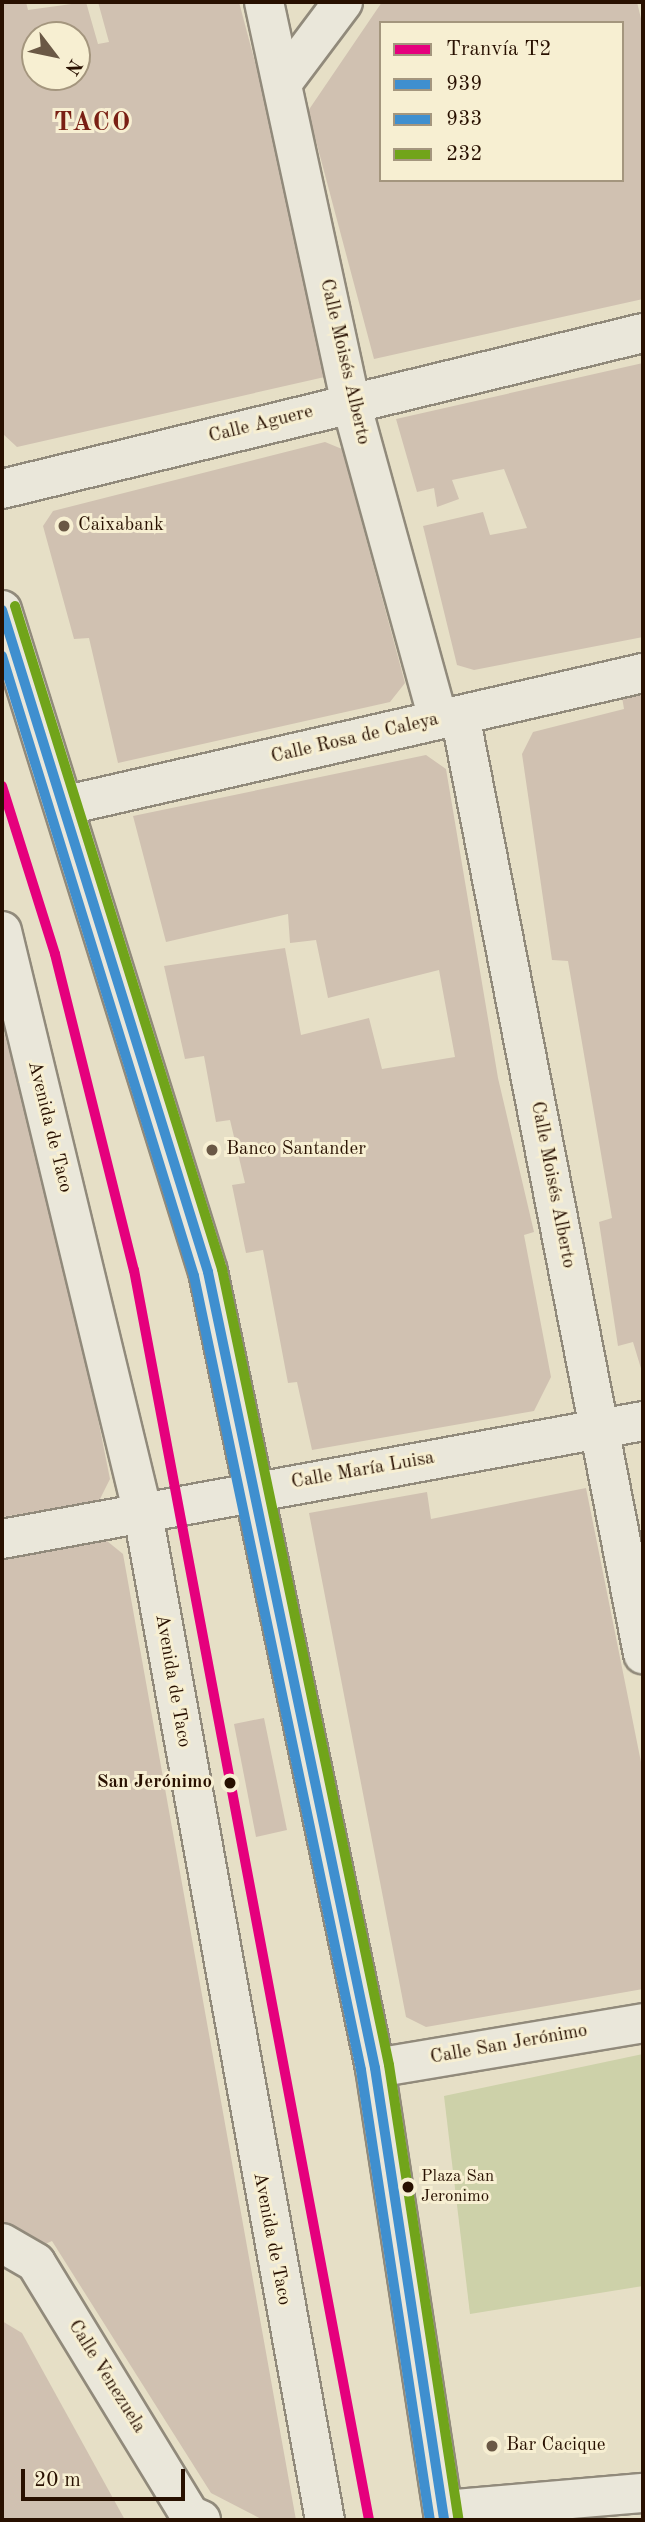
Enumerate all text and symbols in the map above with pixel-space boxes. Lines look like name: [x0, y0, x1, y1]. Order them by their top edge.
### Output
north arrow: [21, 21, 91, 91]
legend: [379, 21, 624, 182]
text: Tranvía T2: [446, 39, 552, 60]
text: N: [61, 55, 84, 78]
text: 939: [446, 74, 483, 95]
district label: TACO: [54, 108, 132, 140]
text: 933: [446, 109, 483, 130]
text: 232: [446, 144, 483, 165]
street label: Calle Moisés Alberto: [314, 277, 374, 447]
street label: Calle Aguere: [207, 401, 315, 449]
place label: Caixabank: [78, 515, 164, 537]
marker: Caixabank: [56, 518, 72, 534]
street label: Calle Rosa de Caleya: [269, 709, 441, 769]
street label: Avenida de Taco: [22, 1059, 76, 1195]
street label: Calle Moisés Alberto: [525, 1100, 579, 1270]
place label: Banco Santander: [226, 1139, 366, 1161]
marker: Banco Santander: [204, 1142, 220, 1158]
street label: Calle María Luisa: [290, 1447, 436, 1495]
street label: Avenida de Taco: [149, 1613, 195, 1749]
marker: San Jerónimo: [218, 1771, 242, 1795]
place label: San Jerónimo: [97, 1772, 212, 1794]
street label: Calle San Jerónimo: [429, 2020, 589, 2070]
place label: Plaza San Jeronimo: [421, 2167, 494, 2207]
street label: Avenida de Taco: [247, 2171, 295, 2307]
marker: Plaza San Jeronimo: [401, 2180, 415, 2194]
street label: Calle Venezuela: [62, 2316, 150, 2438]
place label: Bar Cacique: [506, 2435, 606, 2457]
marker: Bar Cacique: [484, 2438, 500, 2454]
scale bar: [24, 2456, 189, 2500]
text: 20 m: [34, 2470, 81, 2491]

